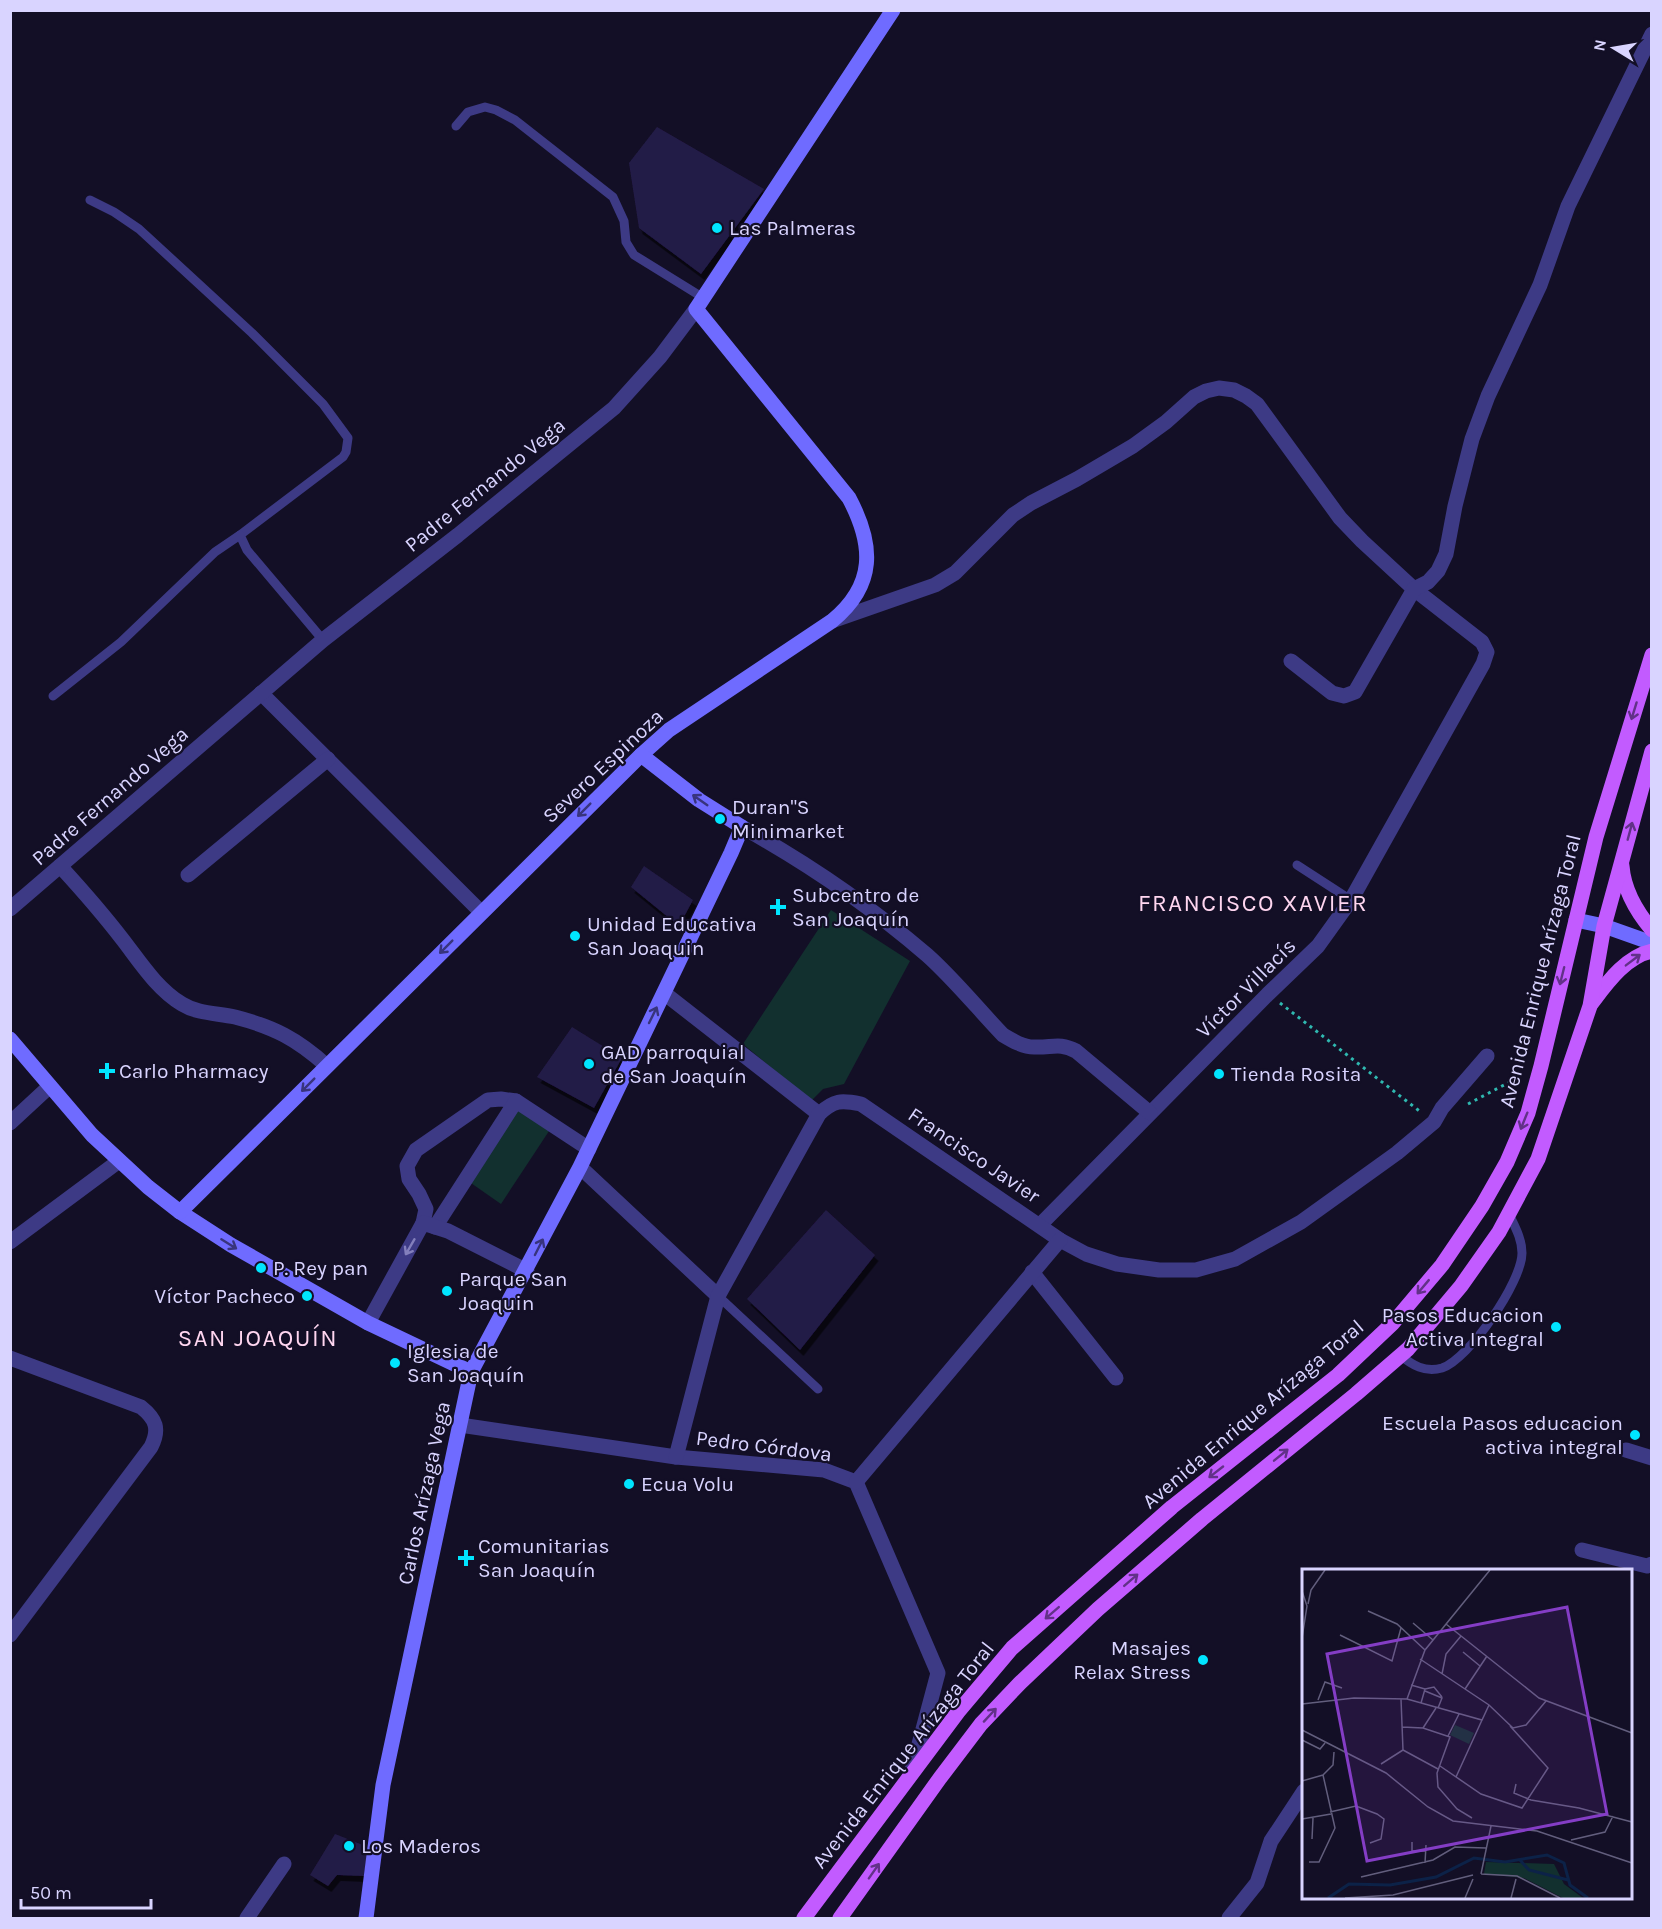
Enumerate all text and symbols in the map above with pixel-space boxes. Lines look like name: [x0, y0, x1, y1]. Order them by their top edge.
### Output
north arrow: [1584, 18, 1644, 78]
text: N: [1589, 38, 1610, 53]
place label: Las Palmeras: [729, 216, 856, 240]
marker: Las Palmeras: [710, 221, 724, 235]
street label: Padre Fernando Vega: [400, 413, 570, 557]
one-way arrow: [1628, 701, 1639, 720]
street label: Severo Espinoza: [538, 704, 668, 828]
street label: Padre Fernando Vega: [27, 722, 193, 870]
one-way arrow: [693, 794, 709, 806]
place label: Duran"S Minimarket: [732, 795, 844, 843]
one-way arrow: [577, 803, 592, 818]
marker: Duran"S Minimarket: [713, 812, 727, 826]
one-way arrow: [1624, 821, 1636, 840]
street label: Avenida Enrique Arízaga Toral: [1494, 832, 1586, 1110]
place label: Subcentro de San Joaquín: [792, 883, 919, 931]
district label: FRANCISCO XAVIER: [1138, 889, 1368, 917]
marker: Subcentro de San Joaquín: [769, 898, 787, 916]
place label: Unidad Educativa San Joaquin: [587, 912, 757, 960]
marker: Unidad Educativa San Joaquin: [568, 929, 582, 943]
street label: Víctor Villacís: [1191, 933, 1301, 1043]
one-way arrow: [438, 940, 453, 955]
one-way arrow: [1624, 954, 1640, 966]
one-way arrow: [1556, 967, 1568, 986]
one-way arrow: [647, 1007, 659, 1025]
place label: GAD parroquial de San Joaquín: [601, 1040, 747, 1088]
marker: GAD parroquial de San Joaquín: [582, 1057, 596, 1071]
place label: Carlo Pharmacy: [119, 1059, 269, 1083]
place label: Tienda Rosita: [1231, 1062, 1361, 1086]
marker: Carlo Pharmacy: [100, 1064, 114, 1078]
marker: Tienda Rosita: [1212, 1067, 1226, 1081]
one-way arrow: [300, 1078, 315, 1093]
street label: Francisco Javier: [904, 1102, 1045, 1208]
one-way arrow: [1518, 1112, 1529, 1130]
one-way arrow: [220, 1238, 237, 1250]
one-way arrow: [403, 1238, 415, 1255]
one-way arrow: [533, 1239, 545, 1256]
place label: P. Rey pan: [273, 1256, 368, 1280]
marker: P. Rey pan: [254, 1261, 268, 1275]
place label: Parque San Joaquin: [459, 1267, 567, 1315]
one-way arrow: [1417, 1279, 1430, 1295]
place label: Víctor Pacheco: [154, 1284, 295, 1308]
marker: Parque San Joaquin: [440, 1284, 454, 1298]
marker: Víctor Pacheco: [300, 1289, 314, 1303]
place label: Pasos Educacion Activa Integral: [1382, 1303, 1544, 1351]
street label: Avenida Enrique Arízaga Toral: [1138, 1314, 1368, 1514]
marker: Pasos Educacion Activa Integral: [1549, 1320, 1563, 1334]
district label: SAN JOAQUÍN: [178, 1323, 338, 1352]
place label: Iglesia de San Joaquín: [407, 1339, 524, 1387]
marker: Iglesia de San Joaquín: [388, 1356, 402, 1370]
street label: Carlos Arízaga Vega: [393, 1399, 455, 1587]
place label: Escuela Pasos educacion activa integral: [1382, 1411, 1623, 1459]
street label: Pedro Córdova: [695, 1426, 833, 1466]
marker: Escuela Pasos educacion activa integral: [1628, 1428, 1642, 1442]
one-way arrow: [1273, 1448, 1288, 1462]
one-way arrow: [1208, 1466, 1224, 1479]
place label: Ecua Volu: [641, 1472, 734, 1496]
marker: Ecua Volu: [622, 1477, 636, 1491]
place label: Comunitarias San Joaquín: [478, 1534, 610, 1582]
marker: Comunitarias San Joaquín: [459, 1551, 473, 1565]
inset map: [1302, 1569, 1632, 1899]
one-way arrow: [1123, 1573, 1138, 1587]
one-way arrow: [1045, 1606, 1060, 1620]
place label: Masajes Relax Stress: [1073, 1636, 1191, 1684]
street label: Avenida Enrique Arízaga Toral: [807, 1637, 999, 1873]
marker: Masajes Relax Stress: [1196, 1653, 1210, 1667]
one-way arrow: [983, 1707, 997, 1722]
place label: Los Maderos: [361, 1834, 481, 1858]
marker: Los Maderos: [342, 1839, 356, 1853]
one-way arrow: [868, 1863, 880, 1879]
scale bar: [21, 1872, 152, 1910]
text: 50 m: [30, 1882, 72, 1904]

